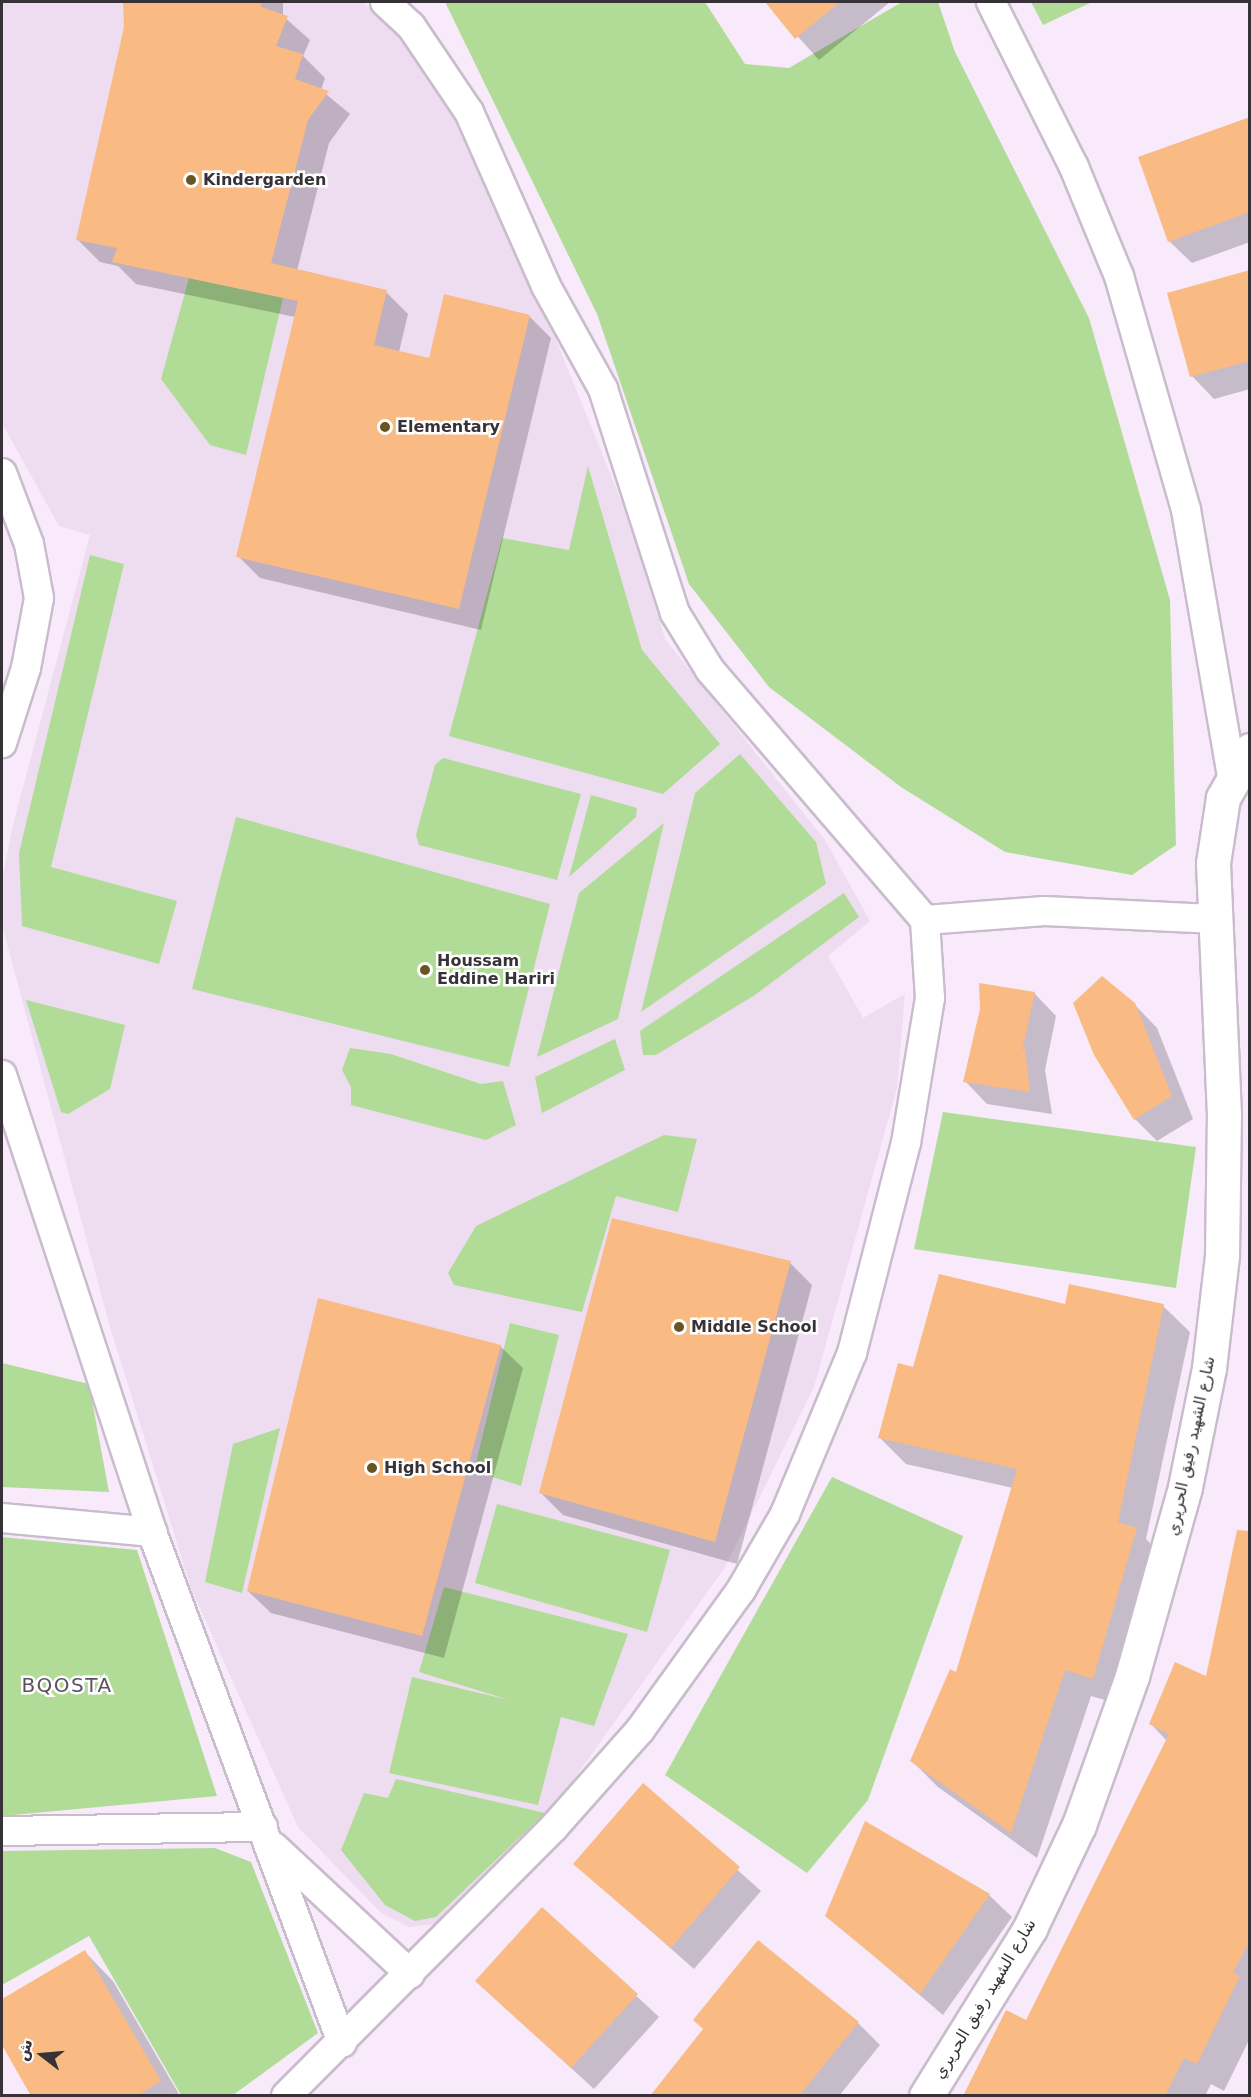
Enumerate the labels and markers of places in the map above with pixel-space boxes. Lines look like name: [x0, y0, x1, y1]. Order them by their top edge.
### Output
place label: Kindergarden: [203, 170, 326, 190]
marker: Kindergarden: [184, 173, 198, 187]
place label: Elementary: [397, 417, 500, 437]
marker: Elementary: [378, 420, 392, 434]
place label: Houssam Eddine Hariri: [437, 951, 555, 989]
marker: Houssam Eddine Hariri: [418, 963, 432, 977]
place label: Middle School: [691, 1317, 817, 1337]
marker: Middle School: [672, 1320, 686, 1334]
place label: High School: [384, 1458, 491, 1478]
marker: High School: [365, 1461, 379, 1475]

